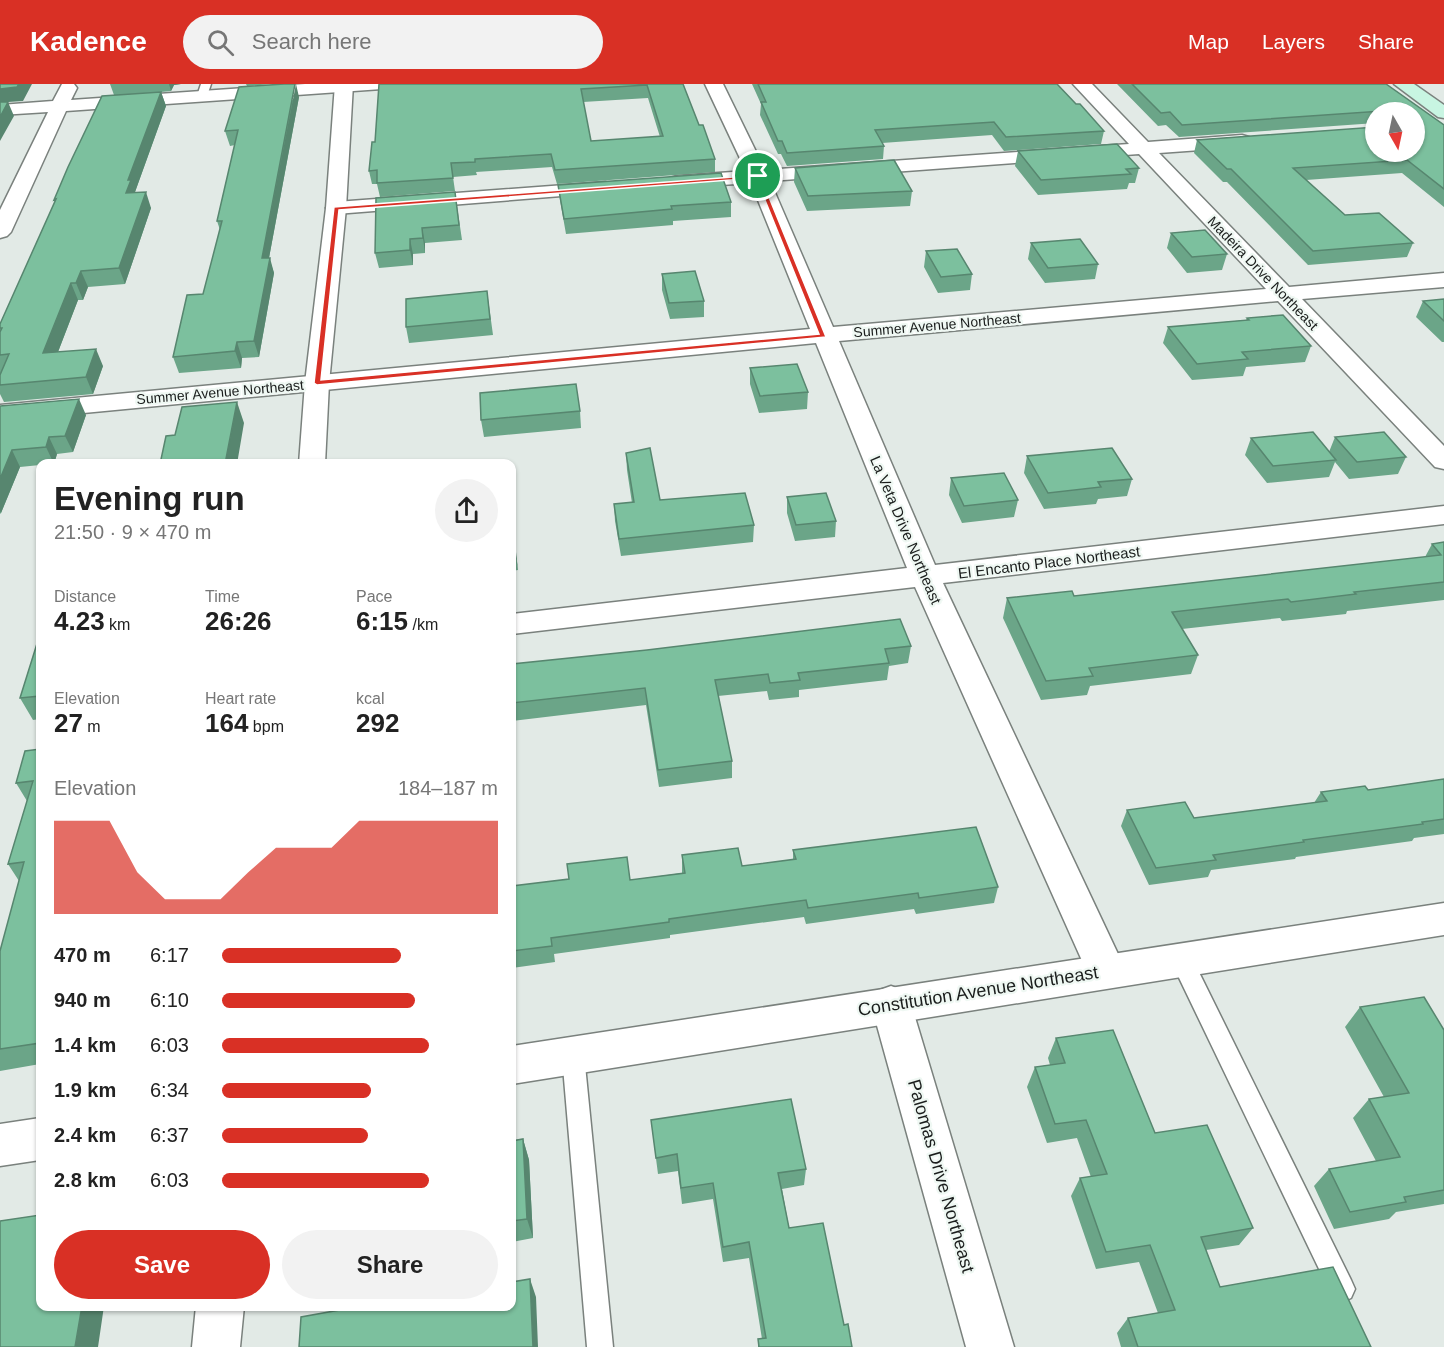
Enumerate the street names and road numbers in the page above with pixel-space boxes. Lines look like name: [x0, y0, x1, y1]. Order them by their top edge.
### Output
street label: Madeira Drive Northeast: [1205, 213, 1322, 333]
street label: Summer Avenue Northeast: [853, 310, 1021, 340]
street label: Summer Avenue Northeast: [136, 377, 304, 407]
street label: La Veta Drive Northeast: [867, 453, 945, 607]
street label: El Encanto Place Northeast: [957, 542, 1142, 582]
street label: Constitution Avenue Northeast: [857, 962, 1099, 1020]
street label: Palomas Drive Northeast: [904, 1077, 978, 1275]

